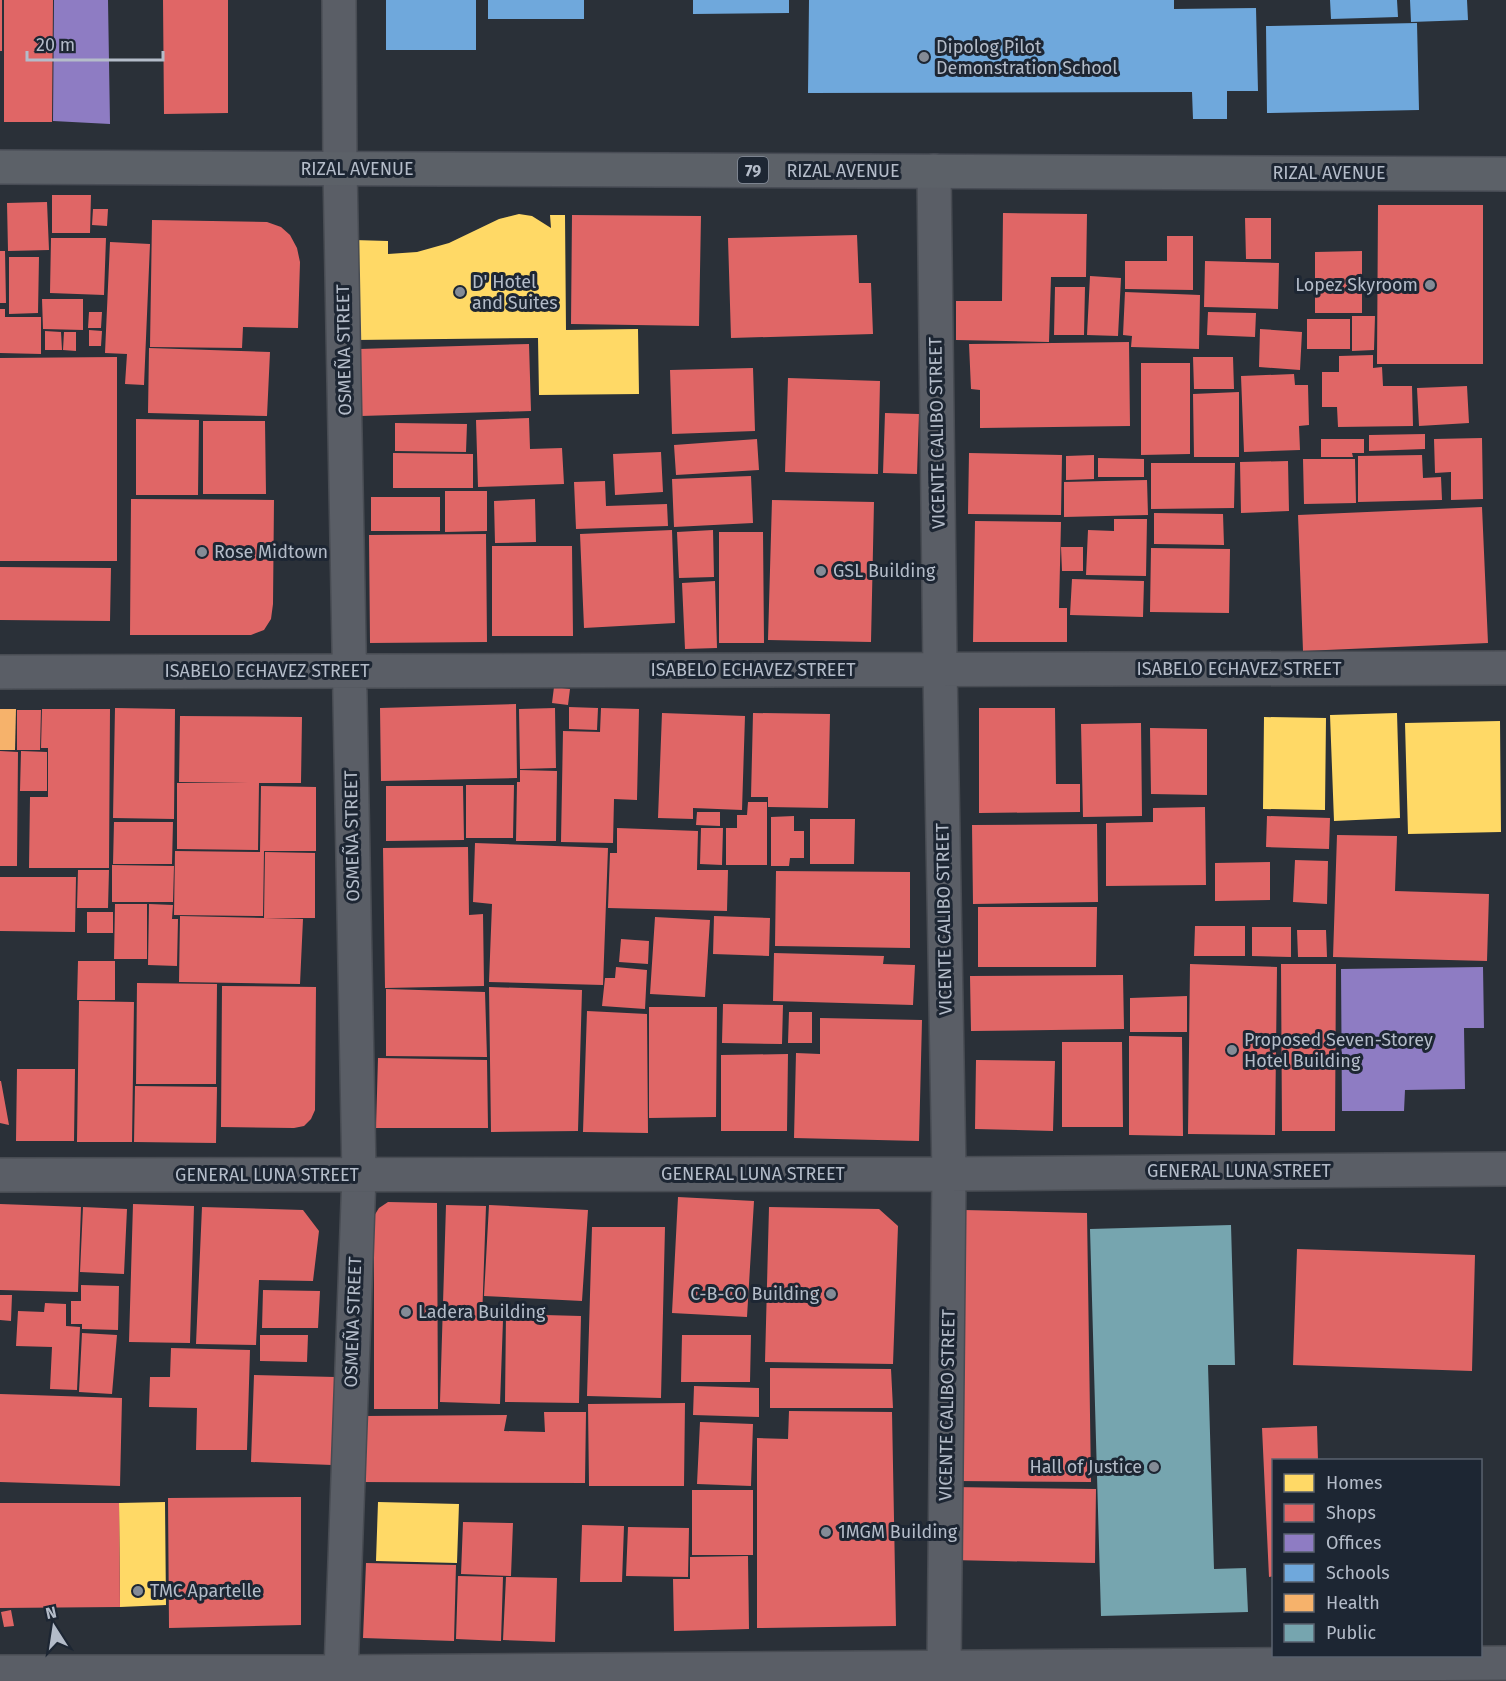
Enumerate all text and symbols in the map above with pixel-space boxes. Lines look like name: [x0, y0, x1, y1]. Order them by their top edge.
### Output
scale bar: [27, 24, 164, 62]
text: 20 m: [36, 34, 75, 56]
place label: Dipolog Pilot Demonstration School: [936, 36, 1118, 79]
marker: Dipolog Pilot Demonstration School: [917, 50, 931, 64]
road number: 79: [738, 157, 768, 183]
street label: RIZAL AVENUE: [300, 158, 414, 180]
street label: RIZAL AVENUE: [786, 160, 900, 182]
street label: RIZAL AVENUE: [1272, 162, 1386, 184]
place label: D' Hotel and Suites: [472, 271, 558, 314]
place label: Lopez Skyroom: [1295, 274, 1418, 296]
marker: Lopez Skyroom: [1423, 278, 1437, 292]
street label: OSMEÑA STREET: [331, 283, 356, 416]
marker: D' Hotel and Suites: [453, 285, 467, 299]
street label: VICENTE CALIBO STREET: [924, 336, 950, 529]
place label: Rose Midtown: [214, 541, 328, 563]
marker: Rose Midtown: [195, 545, 209, 559]
place label: GSL Building: [833, 560, 936, 582]
marker: GSL Building: [814, 564, 828, 578]
street label: ISABELO ECHAVEZ STREET: [1137, 658, 1342, 680]
street label: ISABELO ECHAVEZ STREET: [651, 659, 856, 681]
street label: ISABELO ECHAVEZ STREET: [165, 660, 370, 682]
street label: OSMEÑA STREET: [339, 769, 364, 902]
street label: VICENTE CALIBO STREET: [931, 822, 957, 1015]
place label: Proposed Seven-Storey Hotel Building: [1244, 1029, 1433, 1072]
marker: Proposed Seven-Storey Hotel Building: [1225, 1043, 1239, 1057]
street label: GENERAL LUNA STREET: [1147, 1160, 1332, 1182]
street label: GENERAL LUNA STREET: [661, 1163, 846, 1185]
street label: GENERAL LUNA STREET: [175, 1164, 360, 1186]
street label: OSMEÑA STREET: [339, 1255, 366, 1388]
place label: C-B-CO Building: [690, 1283, 820, 1305]
marker: C-B-CO Building: [824, 1287, 838, 1301]
place label: Ladera Building: [418, 1301, 546, 1323]
marker: Ladera Building: [399, 1305, 413, 1319]
street label: VICENTE CALIBO STREET: [934, 1308, 960, 1501]
place label: Hall of Justice: [1030, 1456, 1142, 1478]
legend: [1272, 1459, 1482, 1657]
marker: Hall of Justice: [1147, 1460, 1161, 1474]
text: Homes: [1326, 1472, 1382, 1494]
text: Shops: [1326, 1502, 1376, 1524]
place label: 1MGM Building: [838, 1521, 958, 1543]
marker: 1MGM Building: [819, 1525, 833, 1539]
text: Offices: [1326, 1532, 1381, 1554]
text: Schools: [1326, 1562, 1390, 1584]
place label: TMC Apartelle: [150, 1580, 262, 1602]
marker: TMC Apartelle: [131, 1584, 145, 1598]
text: Health: [1326, 1592, 1380, 1614]
north arrow: [24, 1597, 84, 1657]
text: N: [44, 1602, 58, 1623]
text: Public: [1326, 1622, 1376, 1644]

